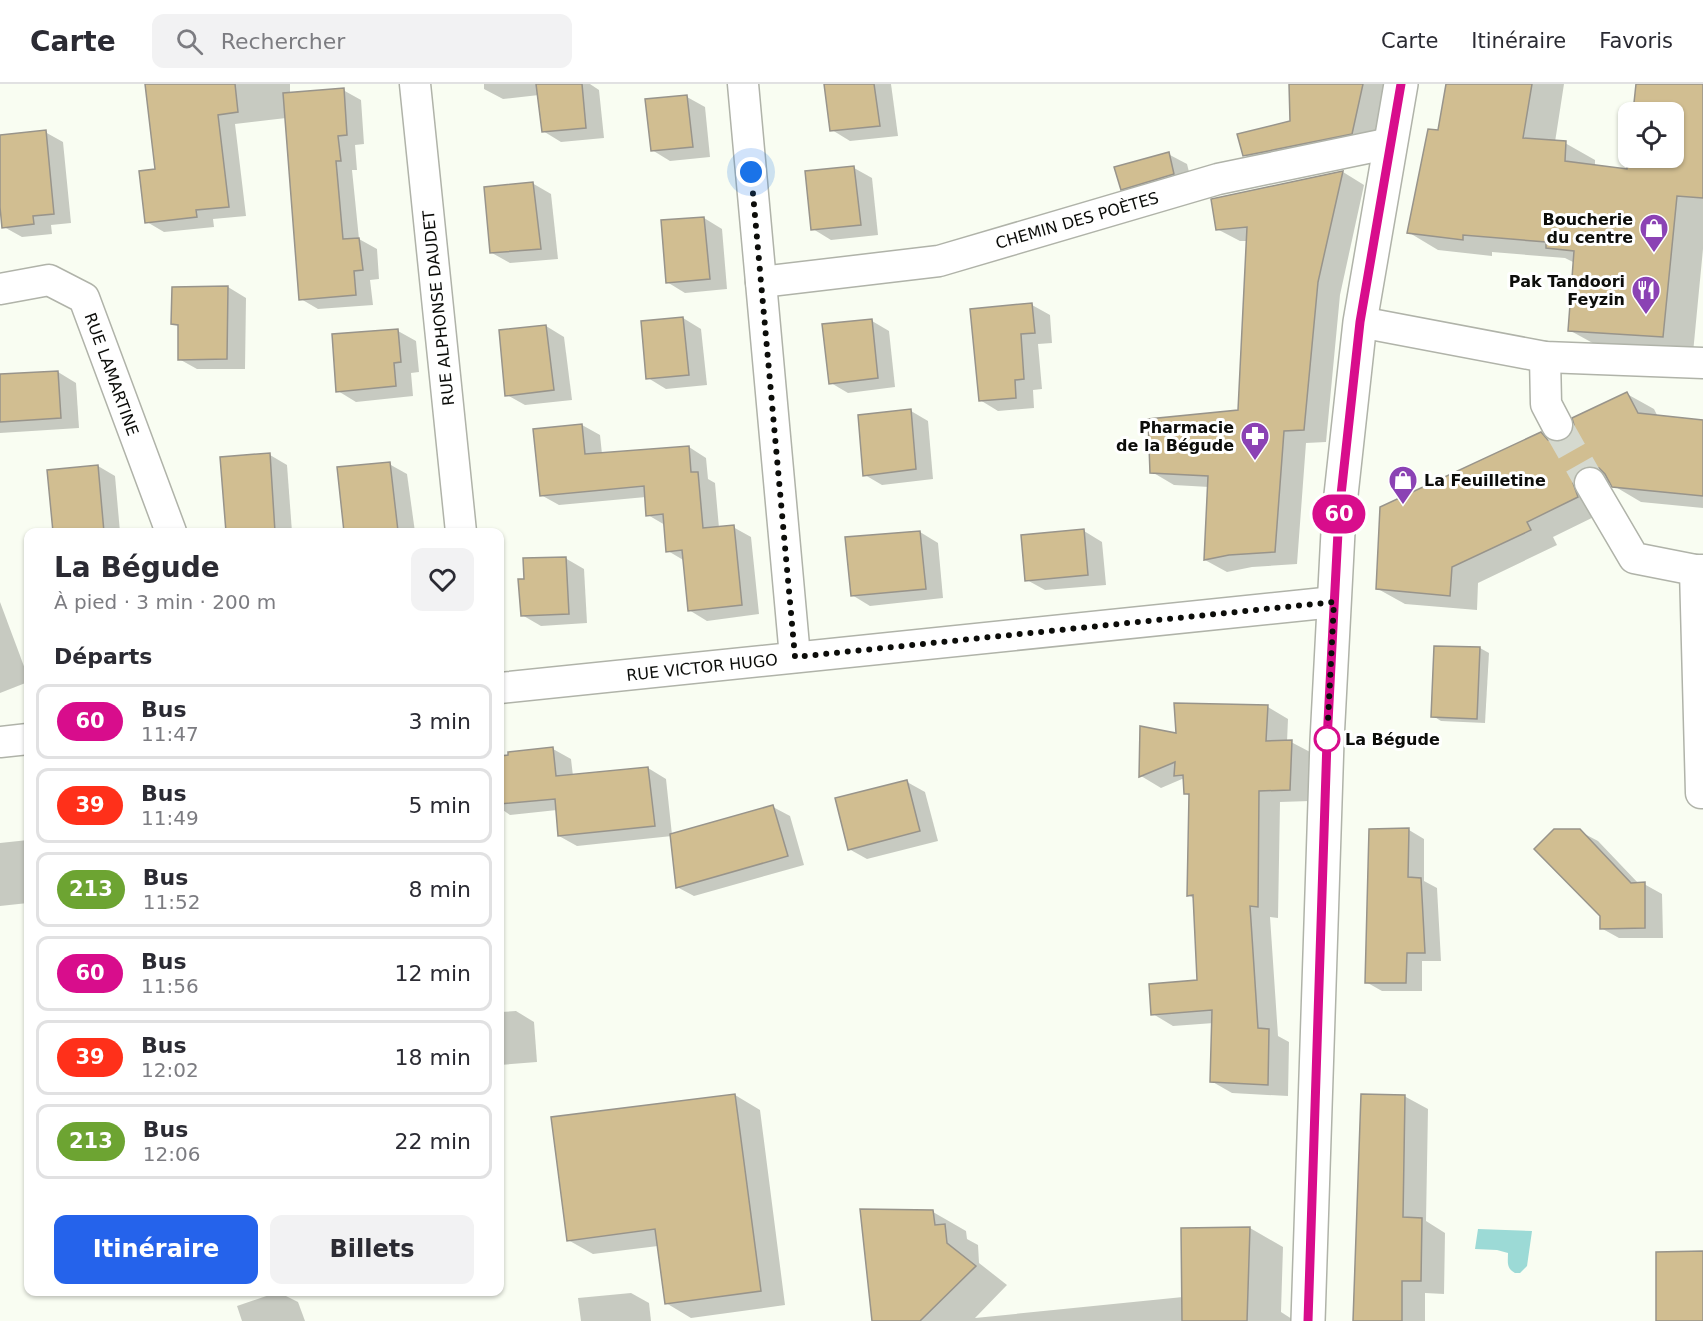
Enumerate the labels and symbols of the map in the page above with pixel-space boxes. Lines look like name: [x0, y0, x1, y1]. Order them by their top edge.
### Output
your location: [736, 157, 766, 187]
street label: CHEMIN DES POÈTES: [993, 188, 1161, 253]
street label: RUE ALPHONSE DAUDET: [419, 209, 458, 407]
place label: Boucherie du centre: [1542, 210, 1633, 247]
shop icon: Boucherie du centre: [1638, 212, 1670, 254]
place label: Pak Tandoori Feyzin: [1509, 272, 1625, 309]
restaurant icon: Pak Tandoori Feyzin: [1630, 274, 1662, 316]
street label: RUE LAMARTINE: [80, 310, 143, 438]
place label: Pharmacie de la Bégude: [1116, 418, 1234, 455]
pharmacy icon: Pharmacie de la Bégude: [1239, 420, 1271, 462]
shop icon: La Feuilletine: [1387, 464, 1419, 506]
place label: La Feuilletine: [1424, 471, 1546, 490]
line badge: 60: [1312, 494, 1366, 534]
street label: RUE VICTOR HUGO: [625, 650, 779, 685]
marker: La Bégude: [1314, 726, 1340, 752]
place label: La Bégude: [1345, 730, 1440, 749]

